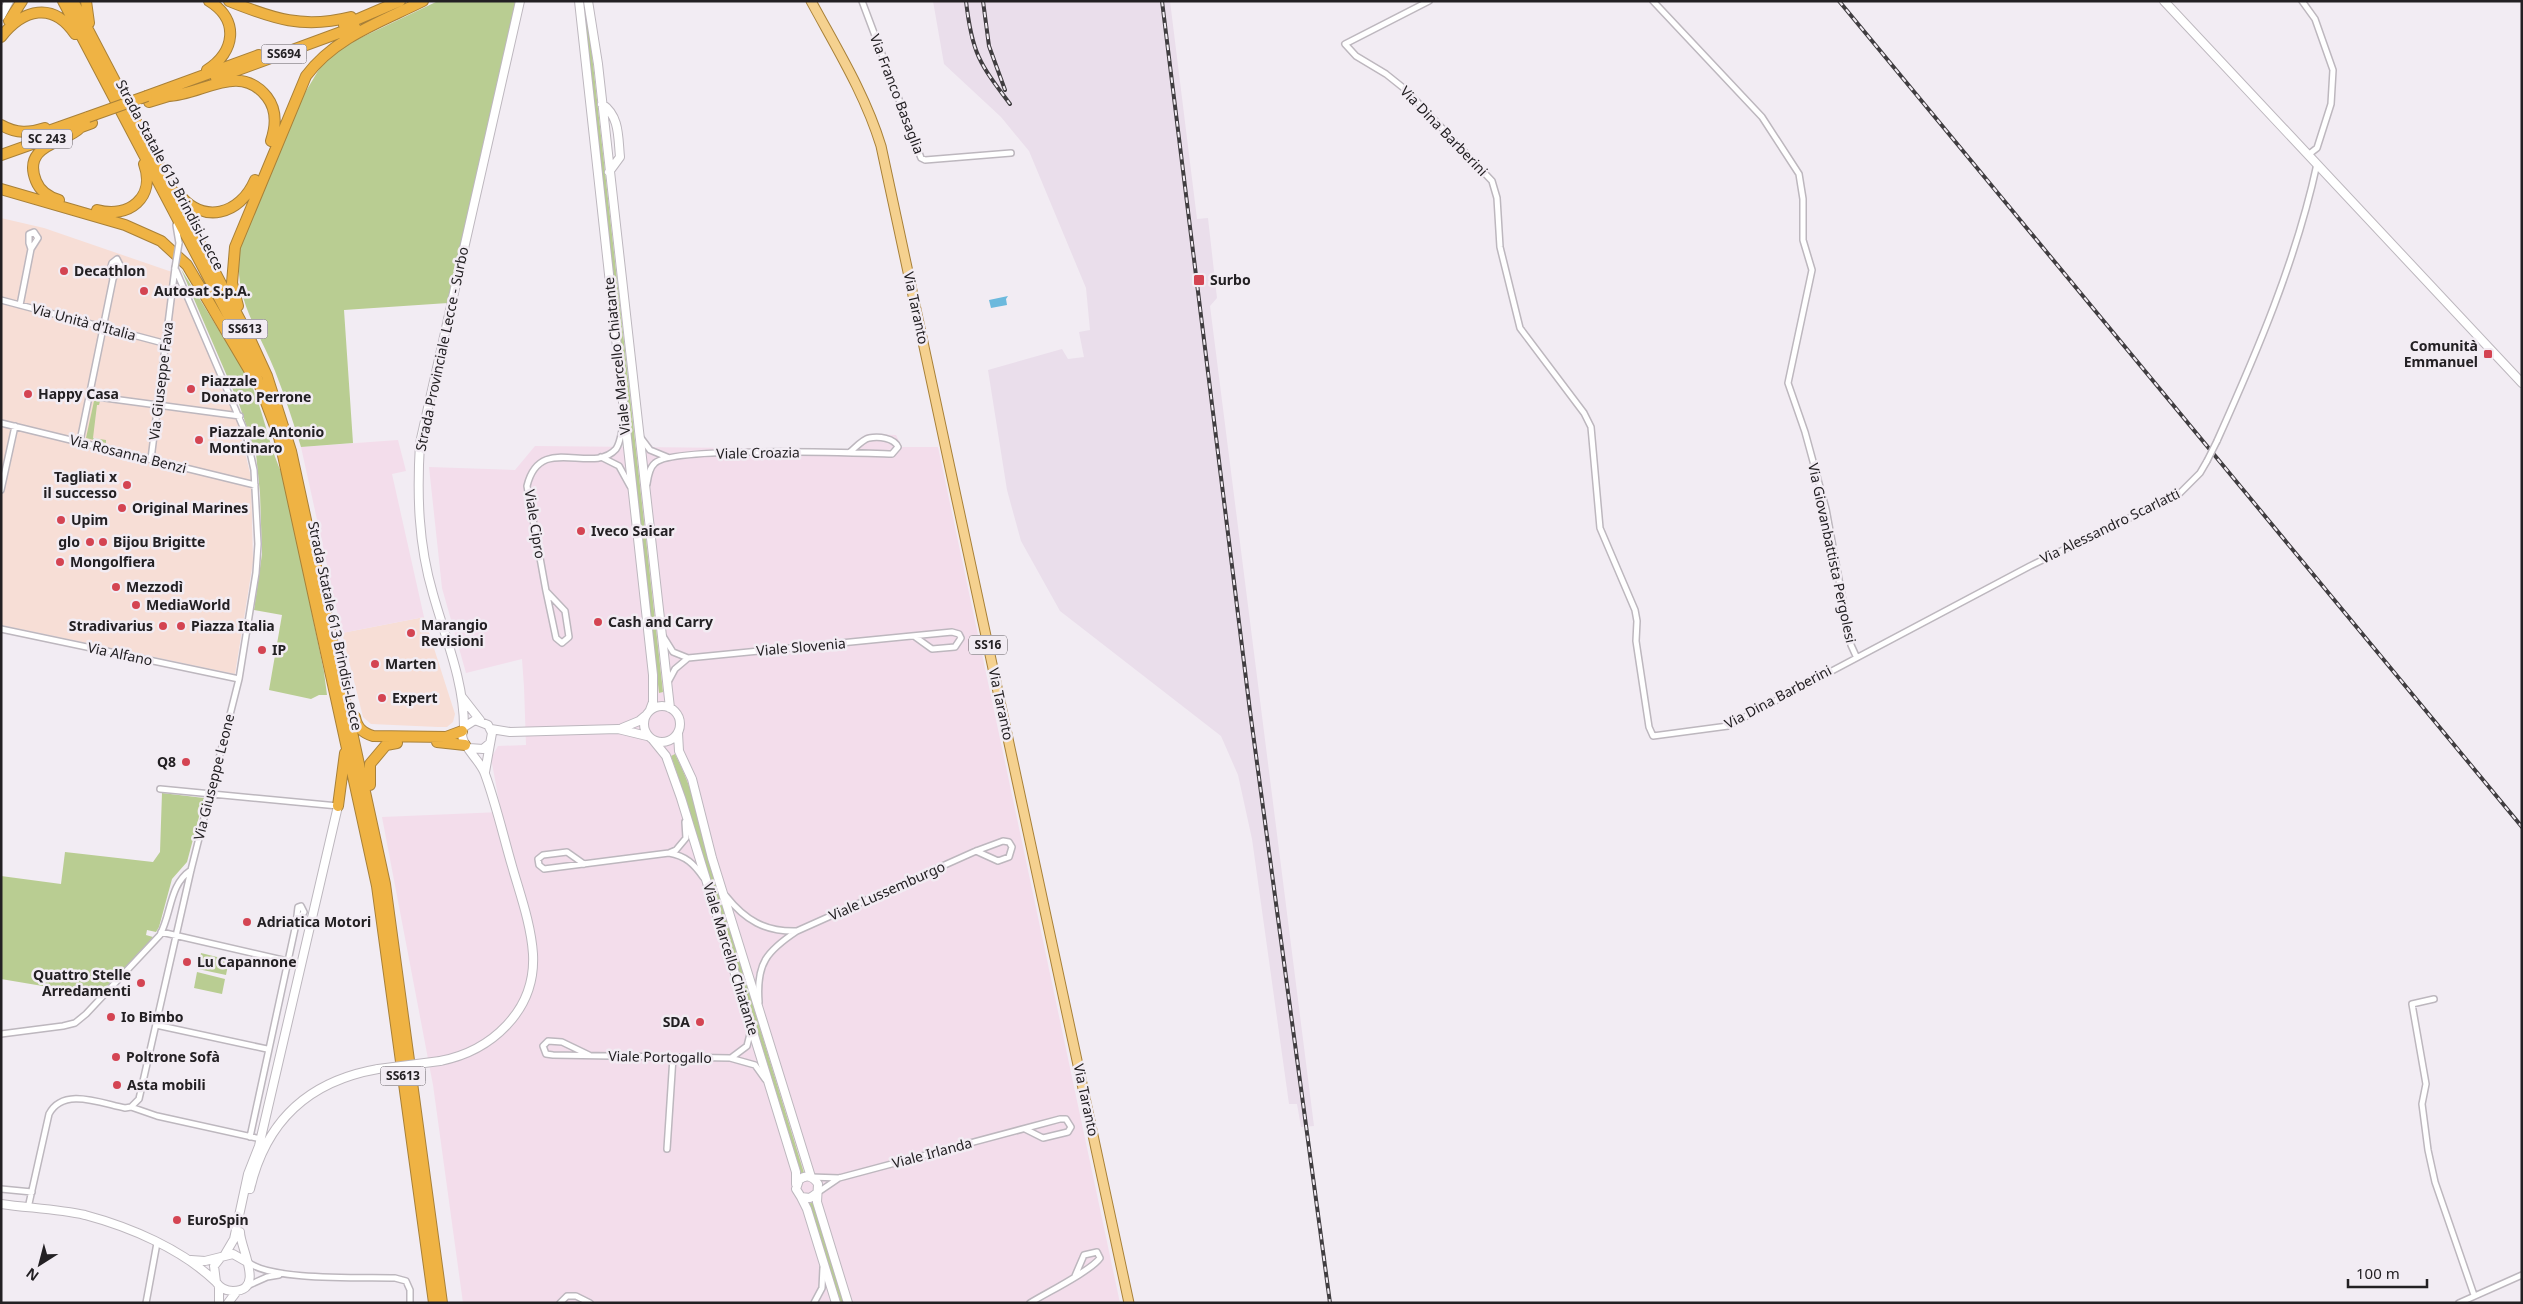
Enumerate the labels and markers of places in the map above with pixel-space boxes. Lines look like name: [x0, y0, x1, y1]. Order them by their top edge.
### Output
place label: Decathlon: [74, 261, 145, 280]
marker: Decathlon: [58, 265, 70, 277]
place label: Surbo: [1210, 270, 1251, 289]
marker: Surbo: [1192, 273, 1206, 287]
place label: Autosat S.p.A.: [154, 281, 251, 300]
marker: Autosat S.p.A.: [138, 285, 150, 297]
place label: Comunità Emmanuel: [2404, 336, 2478, 371]
marker: Comunità Emmanuel: [2482, 348, 2494, 360]
place label: Piazzale Donato Perrone: [201, 371, 311, 406]
marker: Piazzale Donato Perrone: [185, 383, 197, 395]
place label: Happy Casa: [38, 384, 119, 403]
marker: Happy Casa: [22, 388, 34, 400]
place label: Piazzale Antonio Montinaro: [209, 422, 325, 457]
marker: Piazzale Antonio Montinaro: [193, 434, 205, 446]
place label: Tagliati x il successo: [43, 467, 118, 502]
marker: Tagliati x il successo: [121, 479, 133, 491]
place label: Original Marines: [132, 498, 248, 517]
marker: Original Marines: [116, 502, 128, 514]
place label: Upim: [71, 510, 108, 529]
marker: Upim: [55, 514, 67, 526]
place label: Iveco Saicar: [591, 521, 675, 540]
marker: Iveco Saicar: [575, 525, 587, 537]
place label: glo: [58, 532, 80, 551]
place label: Bijou Brigitte: [113, 532, 205, 551]
marker: glo: [84, 536, 96, 548]
marker: Bijou Brigitte: [97, 536, 109, 548]
place label: Mongolfiera: [70, 552, 155, 571]
marker: Mongolfiera: [54, 556, 66, 568]
place label: Mezzodì: [126, 577, 183, 596]
marker: Mezzodì: [110, 581, 122, 593]
place label: MediaWorld: [146, 595, 230, 614]
marker: MediaWorld: [130, 599, 142, 611]
place label: Cash and Carry: [608, 612, 713, 631]
place label: Marangio Revisioni: [421, 615, 488, 650]
place label: Stradivarius: [69, 616, 153, 635]
place label: Piazza Italia: [191, 616, 275, 635]
marker: Cash and Carry: [592, 616, 604, 628]
marker: Stradivarius: [157, 620, 169, 632]
marker: Piazza Italia: [175, 620, 187, 632]
marker: Marangio Revisioni: [405, 627, 417, 639]
place label: IP: [272, 640, 286, 659]
marker: IP: [256, 644, 268, 656]
place label: Marten: [385, 654, 436, 673]
marker: Marten: [369, 658, 381, 670]
place label: Expert: [392, 688, 437, 707]
marker: Expert: [376, 692, 388, 704]
place label: Q8: [157, 752, 176, 771]
marker: Q8: [180, 756, 192, 768]
place label: Adriatica Motori: [257, 912, 371, 931]
marker: Adriatica Motori: [241, 916, 253, 928]
place label: Lu Capannone: [197, 952, 297, 971]
marker: Lu Capannone: [181, 956, 193, 968]
place label: Quattro Stelle Arredamenti: [33, 965, 131, 1000]
marker: Quattro Stelle Arredamenti: [135, 977, 147, 989]
place label: Io Bimbo: [121, 1007, 184, 1026]
marker: Io Bimbo: [105, 1011, 117, 1023]
place label: SDA: [663, 1012, 690, 1031]
marker: SDA: [694, 1016, 706, 1028]
place label: Poltrone Sofà: [126, 1047, 220, 1066]
marker: Poltrone Sofà: [110, 1051, 122, 1063]
place label: Asta mobili: [127, 1075, 206, 1094]
marker: Asta mobili: [111, 1079, 123, 1091]
place label: EuroSpin: [187, 1210, 249, 1229]
marker: EuroSpin: [171, 1214, 183, 1226]

